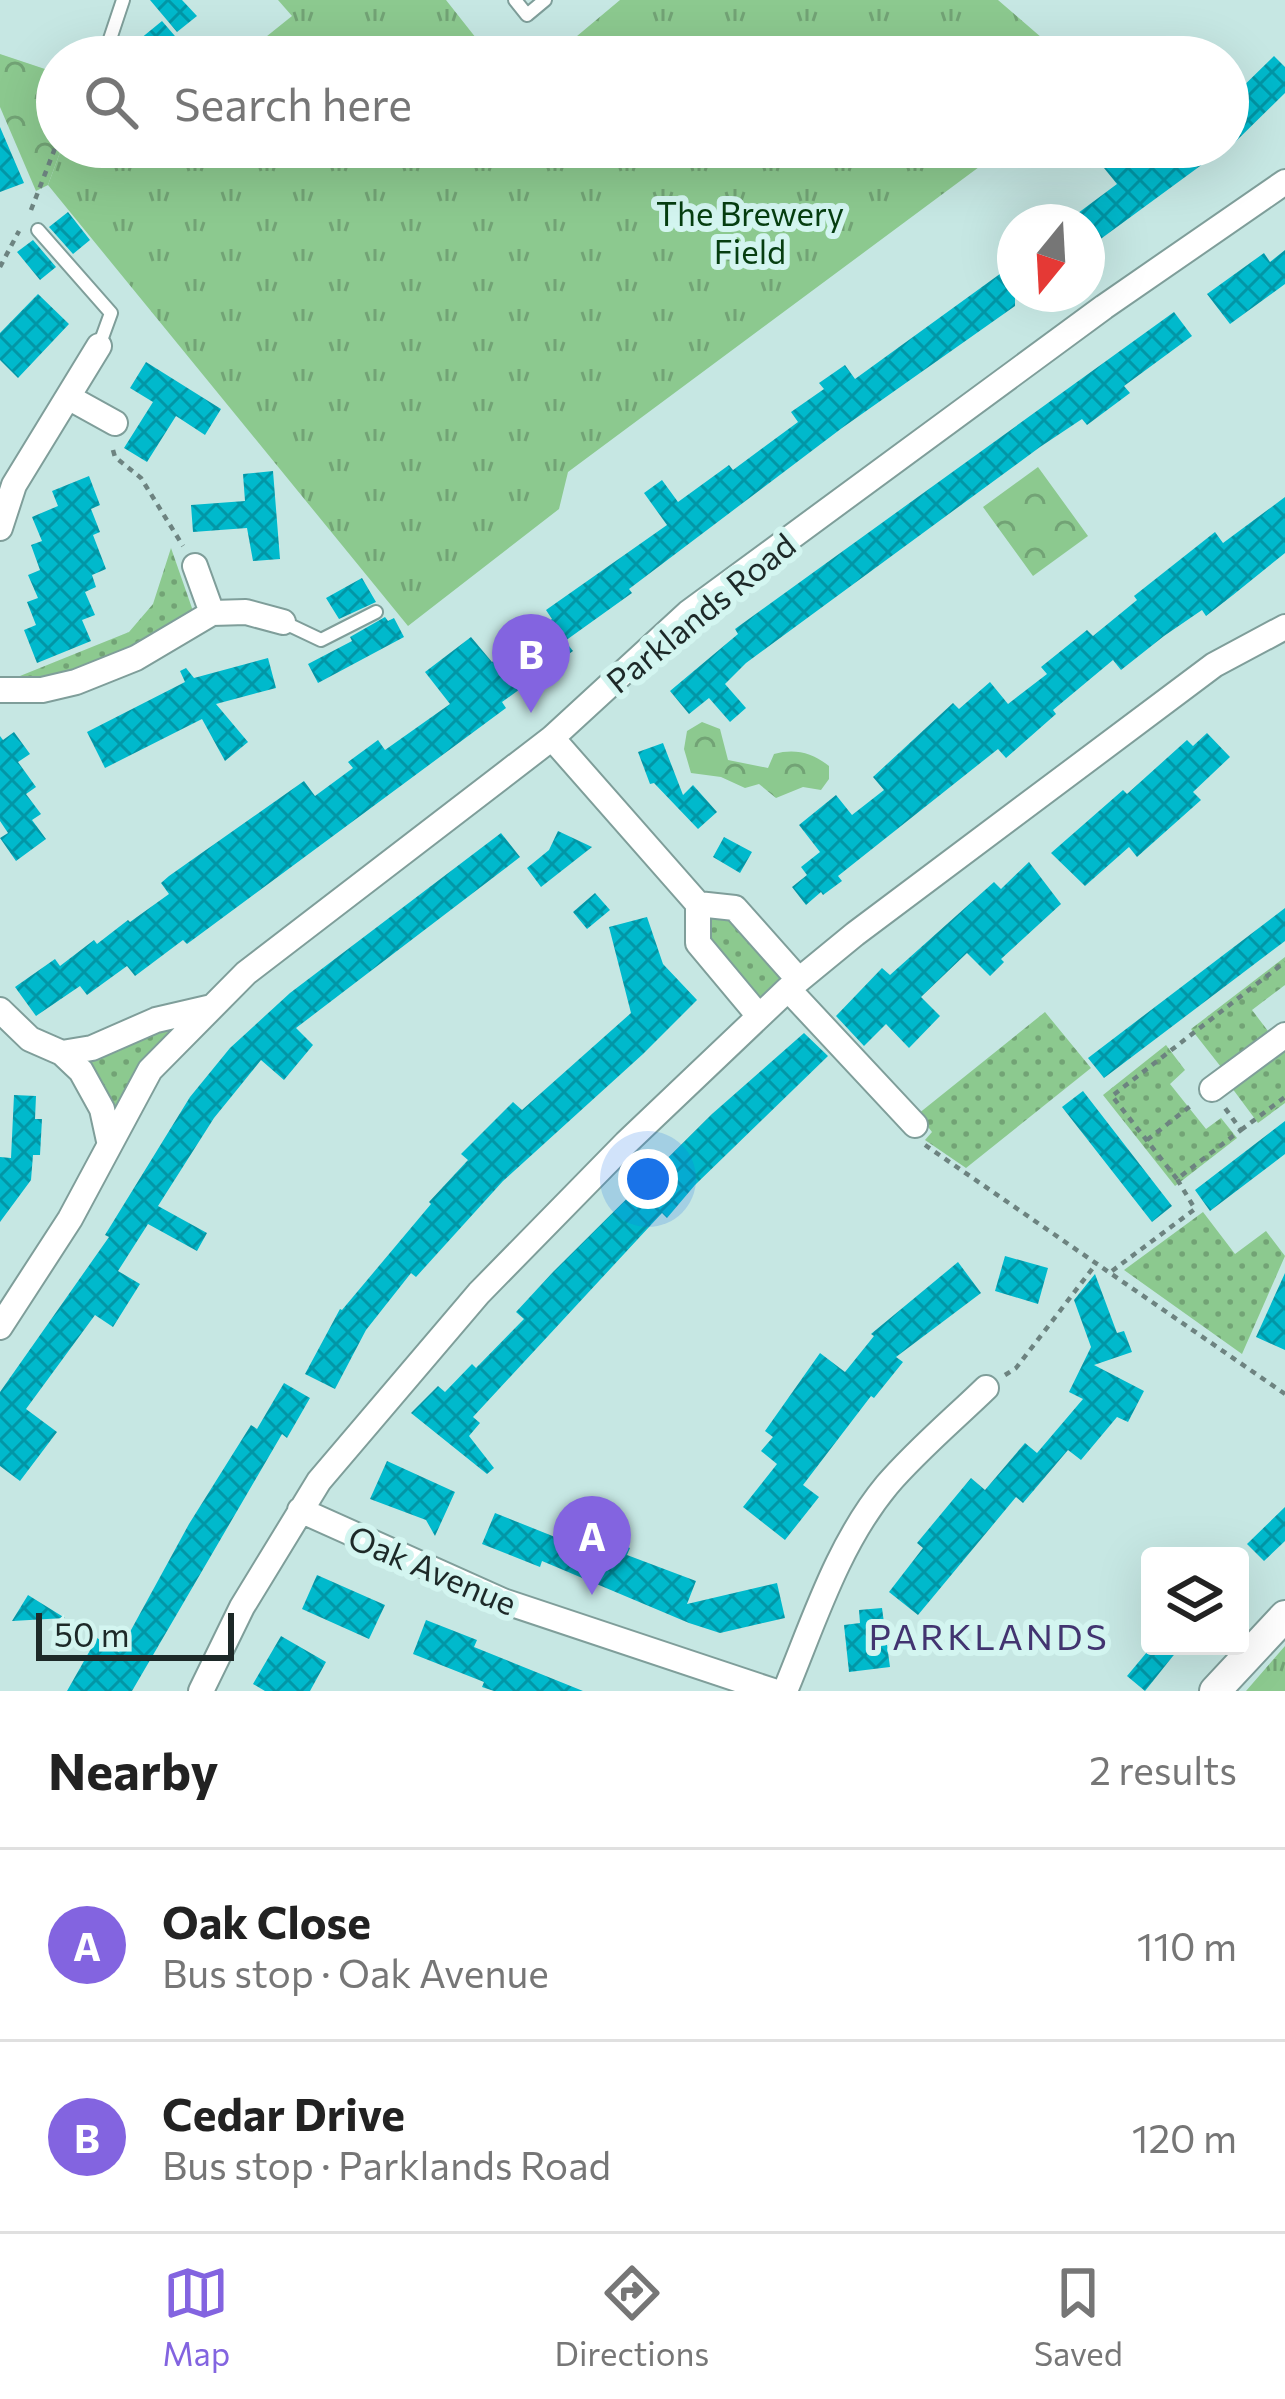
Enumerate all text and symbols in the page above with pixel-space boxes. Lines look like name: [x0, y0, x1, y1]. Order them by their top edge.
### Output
search box: [36, 36, 1249, 168]
icon: search: [78, 69, 144, 135]
text: Search here: [174, 75, 412, 130]
park label: The Brewery Field: [656, 192, 844, 271]
north arrow: [997, 204, 1105, 312]
street label: Parklands Road: [597, 523, 803, 701]
pin: B: [492, 614, 570, 713]
your location: [618, 1149, 678, 1209]
pin: A: [553, 1496, 631, 1595]
street label: Oak Avenue: [343, 1515, 523, 1623]
map controls: [1141, 1547, 1249, 1655]
button: layers: [1141, 1547, 1249, 1655]
scale bar: [36, 1607, 234, 1660]
text: 50 m: [54, 1613, 130, 1654]
district label: PARKLANDS: [868, 1613, 1110, 1657]
text: Nearby: [48, 1738, 218, 1801]
text: 2 results: [1089, 1745, 1237, 1793]
text: Oak Close: [162, 1893, 371, 1948]
text: A: [73, 1921, 101, 1969]
text: 110 m: [1137, 1921, 1237, 1969]
text: Bus stop · Oak Avenue: [162, 1948, 549, 1996]
text: Cedar Drive: [162, 2085, 405, 2140]
text: B: [74, 2113, 100, 2161]
text: 120 m: [1132, 2113, 1237, 2161]
text: Bus stop · Parklands Road: [162, 2140, 611, 2188]
tab: Map: [162, 2260, 230, 2373]
tab: Directions: [555, 2260, 709, 2373]
tab: Saved: [1034, 2260, 1123, 2373]

